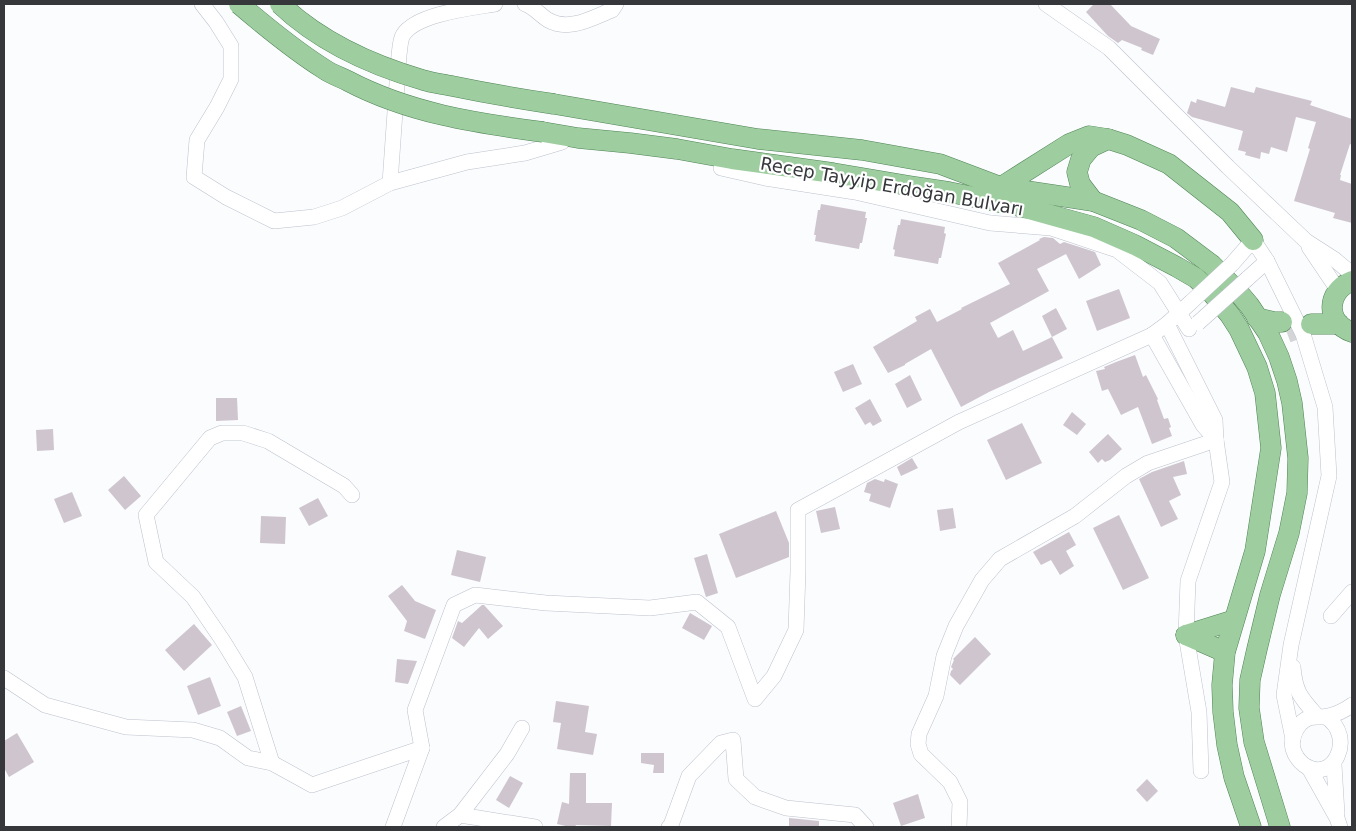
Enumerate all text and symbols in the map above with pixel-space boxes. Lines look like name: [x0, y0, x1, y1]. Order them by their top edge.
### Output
street label: Recep Tayyip Erdoğan Bulvarı: [759, 153, 1025, 219]

